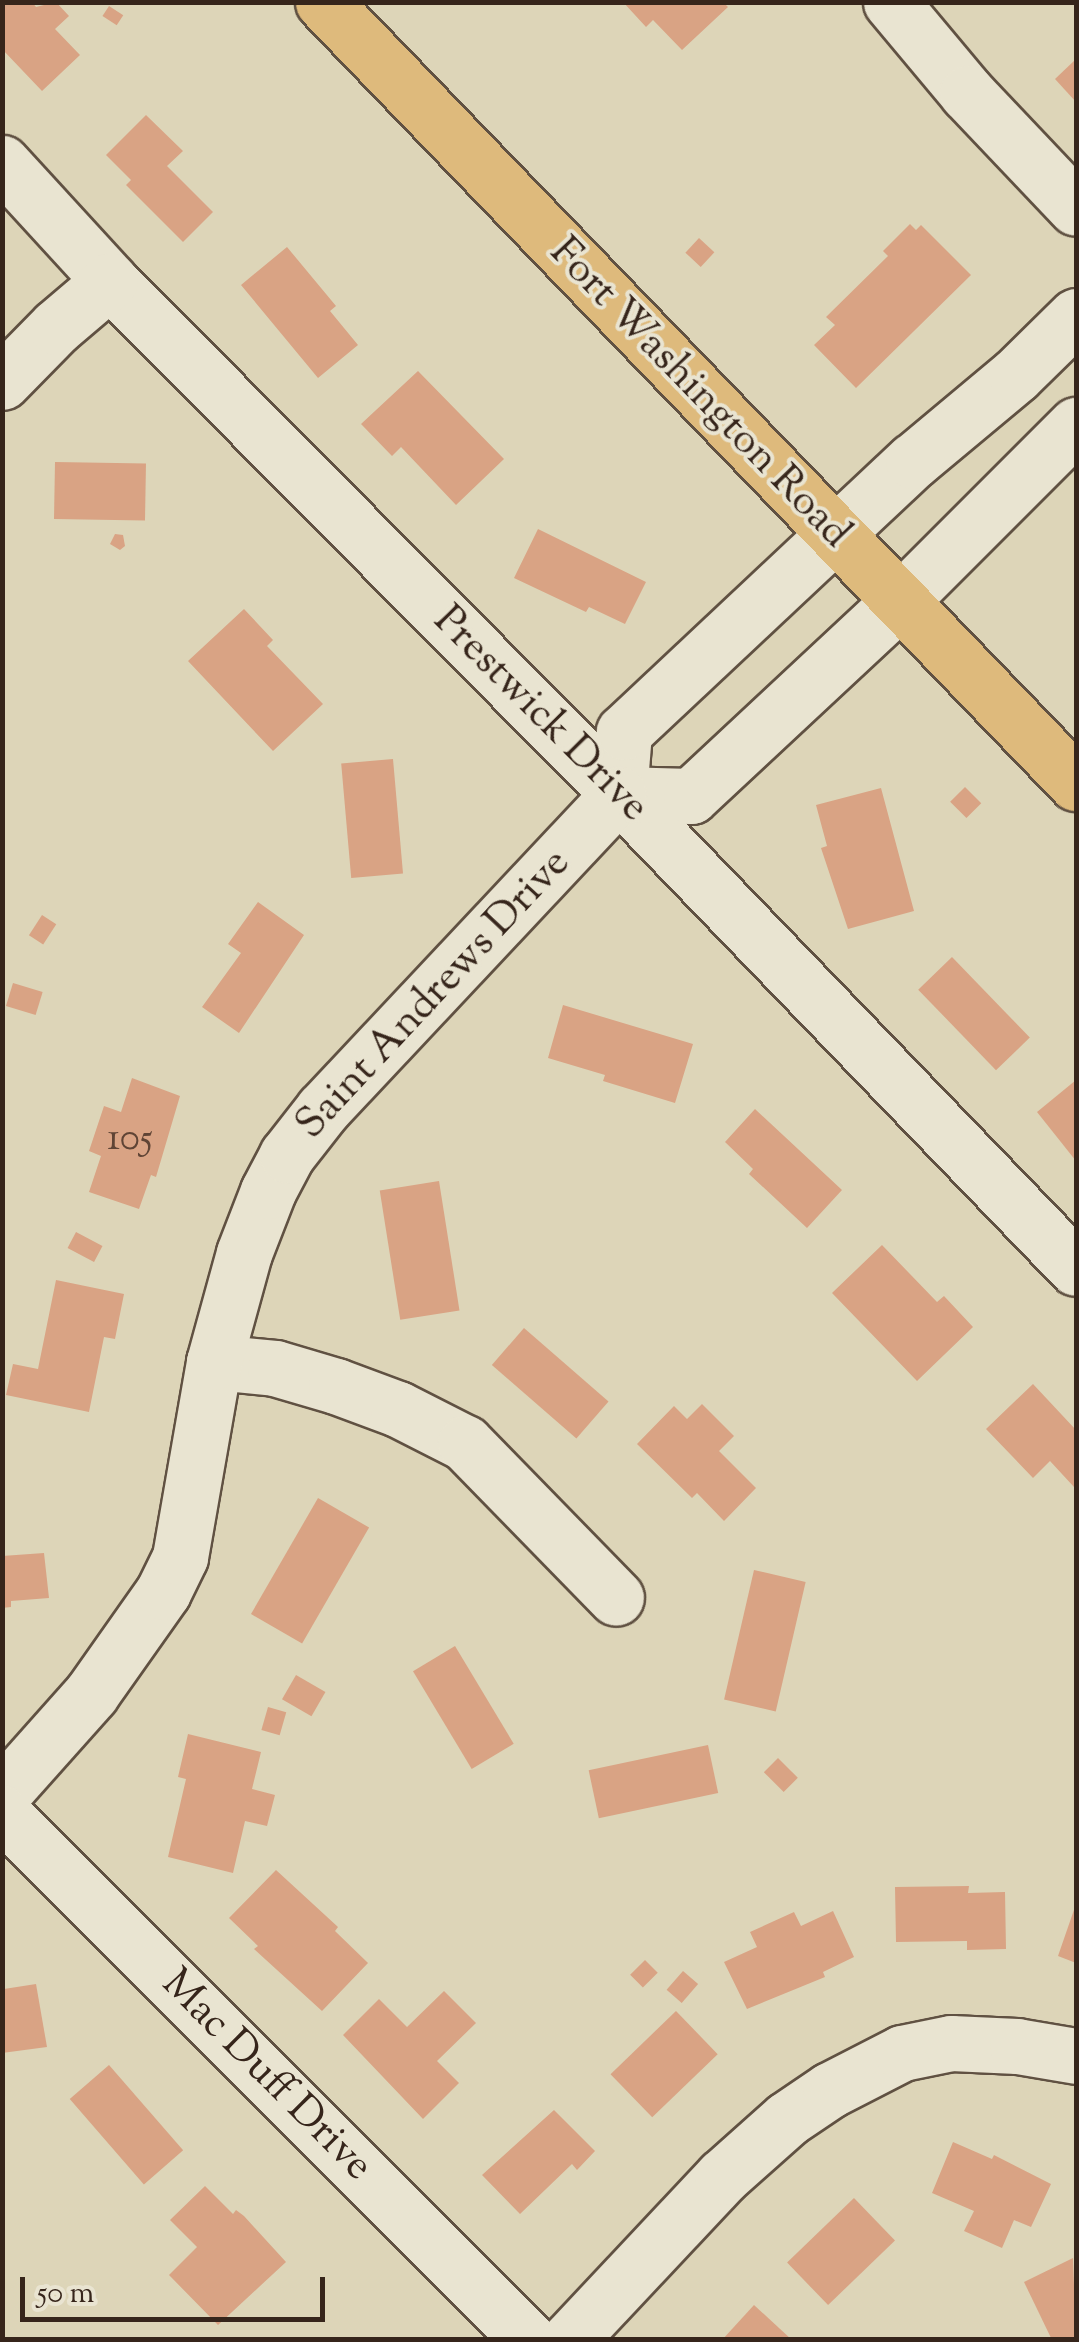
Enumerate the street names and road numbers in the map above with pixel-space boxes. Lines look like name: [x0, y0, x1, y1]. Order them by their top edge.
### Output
street label: Fort Washington Road: [538, 228, 860, 560]
street label: Prestwick Drive: [422, 597, 658, 833]
street label: Saint Andrews Drive: [287, 839, 581, 1151]
street label: Mac Duff Drive: [150, 1960, 382, 2192]

